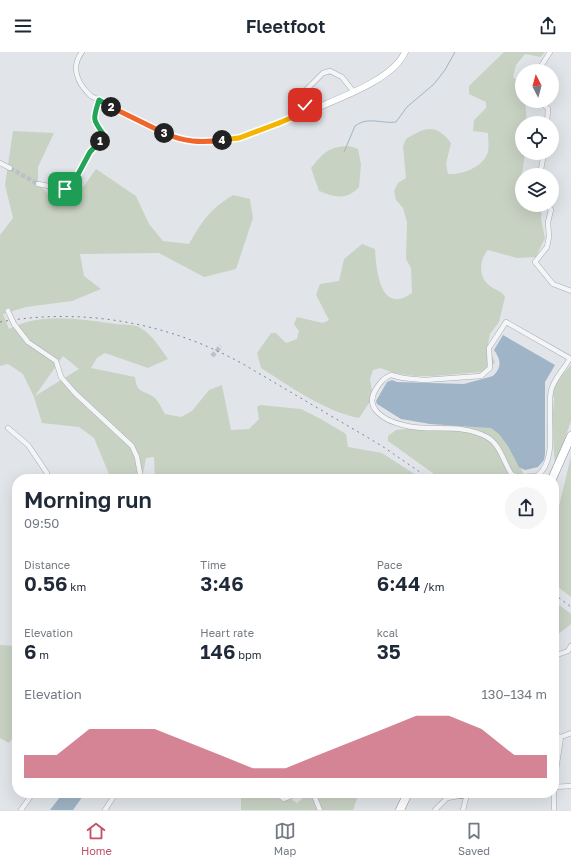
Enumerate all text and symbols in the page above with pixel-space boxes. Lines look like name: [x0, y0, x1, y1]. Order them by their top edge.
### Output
icon: menu: [12, 15, 34, 37]
text: Fleetfoot: [246, 15, 325, 37]
icon: share: [537, 15, 559, 37]
north arrow: [515, 64, 559, 108]
map controls: [515, 64, 559, 212]
pin: [288, 88, 322, 122]
icon: check: [294, 94, 316, 116]
pin: 2: [101, 97, 121, 117]
text: 2: [108, 100, 114, 113]
button: locate: [515, 116, 559, 160]
pin: 3: [154, 123, 174, 143]
text: 3: [161, 126, 167, 139]
pin: 4: [212, 130, 232, 150]
pin: 1: [90, 131, 110, 151]
text: 4: [219, 133, 225, 146]
text: 1: [97, 134, 103, 147]
button: layers: [515, 168, 559, 212]
pin: [48, 172, 82, 206]
icon: arrive: [54, 178, 76, 200]
text: Morning run: [24, 486, 152, 513]
button: share: [505, 487, 547, 529]
text: 09:50: [24, 515, 59, 531]
text: Distance: [24, 558, 70, 571]
text: Time: [200, 558, 226, 571]
text: Pace: [377, 558, 402, 571]
text: 0.56: [24, 571, 67, 595]
text: 3:46: [200, 571, 244, 595]
text: 6:44: [377, 571, 420, 595]
text: km: [67, 580, 86, 593]
text: /km: [420, 580, 444, 593]
text: Elevation: [24, 626, 73, 639]
text: Heart rate: [200, 626, 254, 639]
text: kcal: [377, 626, 398, 639]
text: 6: [24, 639, 36, 663]
text: 146: [200, 639, 235, 663]
text: 35: [377, 639, 401, 663]
text: m: [36, 648, 49, 661]
text: bpm: [235, 648, 261, 661]
text: Elevation: [24, 686, 82, 702]
text: 130–134 m: [482, 686, 547, 702]
tab: Home: [81, 820, 112, 857]
tab: Map: [274, 820, 296, 857]
tab: Saved: [458, 820, 490, 857]

